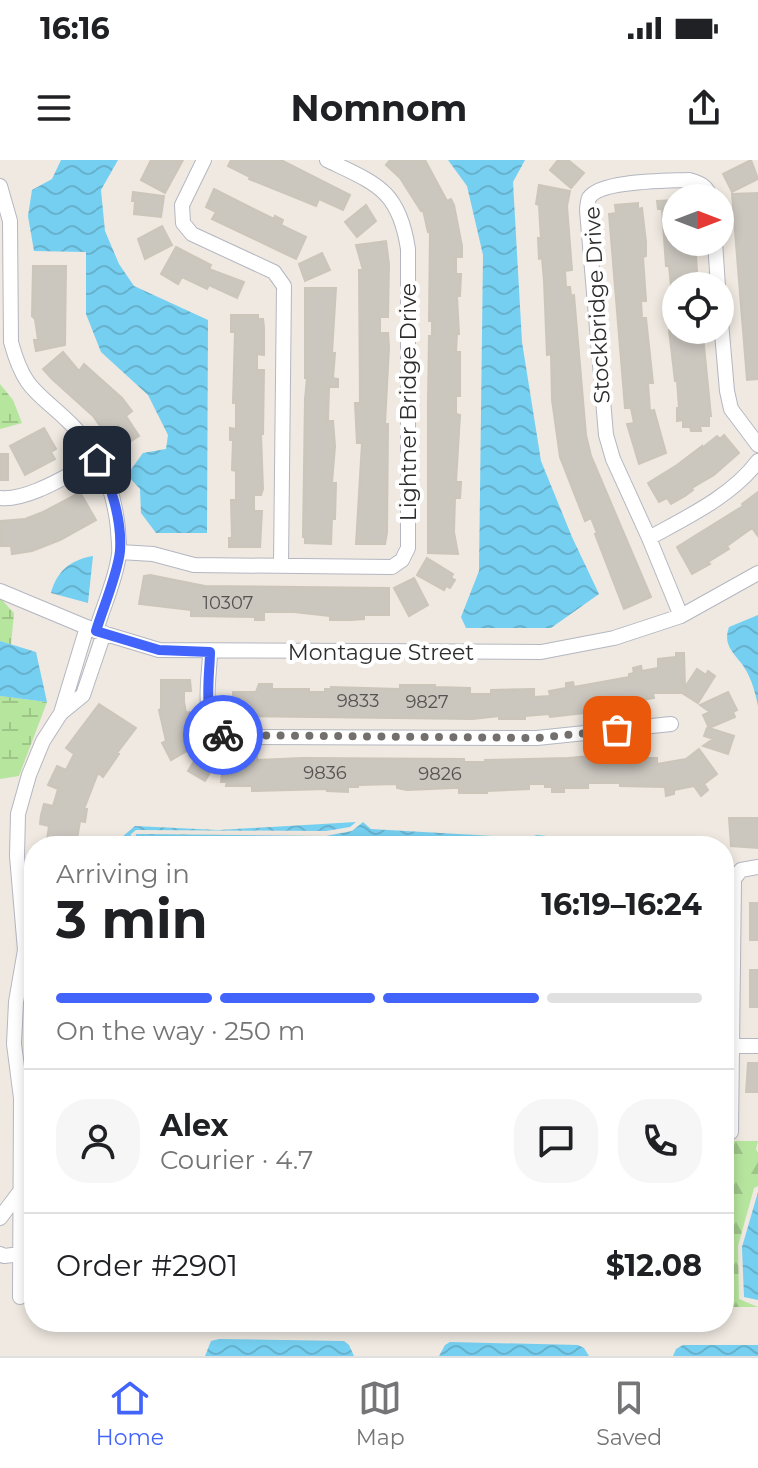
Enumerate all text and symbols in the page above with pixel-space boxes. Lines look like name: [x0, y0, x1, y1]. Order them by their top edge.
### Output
text: 16:16: [40, 10, 110, 47]
icon: menu: [32, 86, 76, 130]
text: Nomnom: [291, 86, 467, 130]
icon: share: [682, 86, 726, 130]
north arrow: [662, 184, 734, 256]
map controls: [662, 184, 734, 344]
street label: Stockbridge Drive: [578, 206, 616, 404]
button: locate: [662, 272, 734, 344]
street label: Lightner Bridge Drive: [395, 283, 422, 521]
pin: [63, 426, 131, 494]
icon: home: [75, 438, 119, 482]
house number: 10307: [203, 592, 253, 614]
street label: Montague Street: [288, 639, 474, 666]
house number: 9833: [337, 690, 379, 712]
house number: 9827: [405, 691, 449, 713]
courier: [183, 695, 263, 775]
pin: [583, 696, 651, 764]
icon: bag: [595, 708, 639, 752]
icon: bike: [201, 713, 245, 757]
house number: 9836: [303, 762, 347, 784]
house number: 9826: [418, 763, 462, 785]
text: Arriving in: [56, 858, 190, 890]
text: 16:19–16:24: [541, 886, 702, 923]
text: 3 min: [56, 888, 208, 951]
text: On the way · 250 m: [56, 1015, 305, 1047]
button: person: [56, 1099, 140, 1183]
button: chat: [514, 1099, 598, 1183]
button: phone: [618, 1099, 702, 1183]
text: Alex: [160, 1107, 228, 1144]
text: Courier · 4.7: [160, 1144, 313, 1176]
text: Order #2901: [56, 1247, 238, 1284]
text: $12.08: [606, 1247, 702, 1284]
tab: Home: [96, 1376, 164, 1451]
tab: Map: [356, 1376, 405, 1451]
tab: Saved: [596, 1376, 662, 1451]

